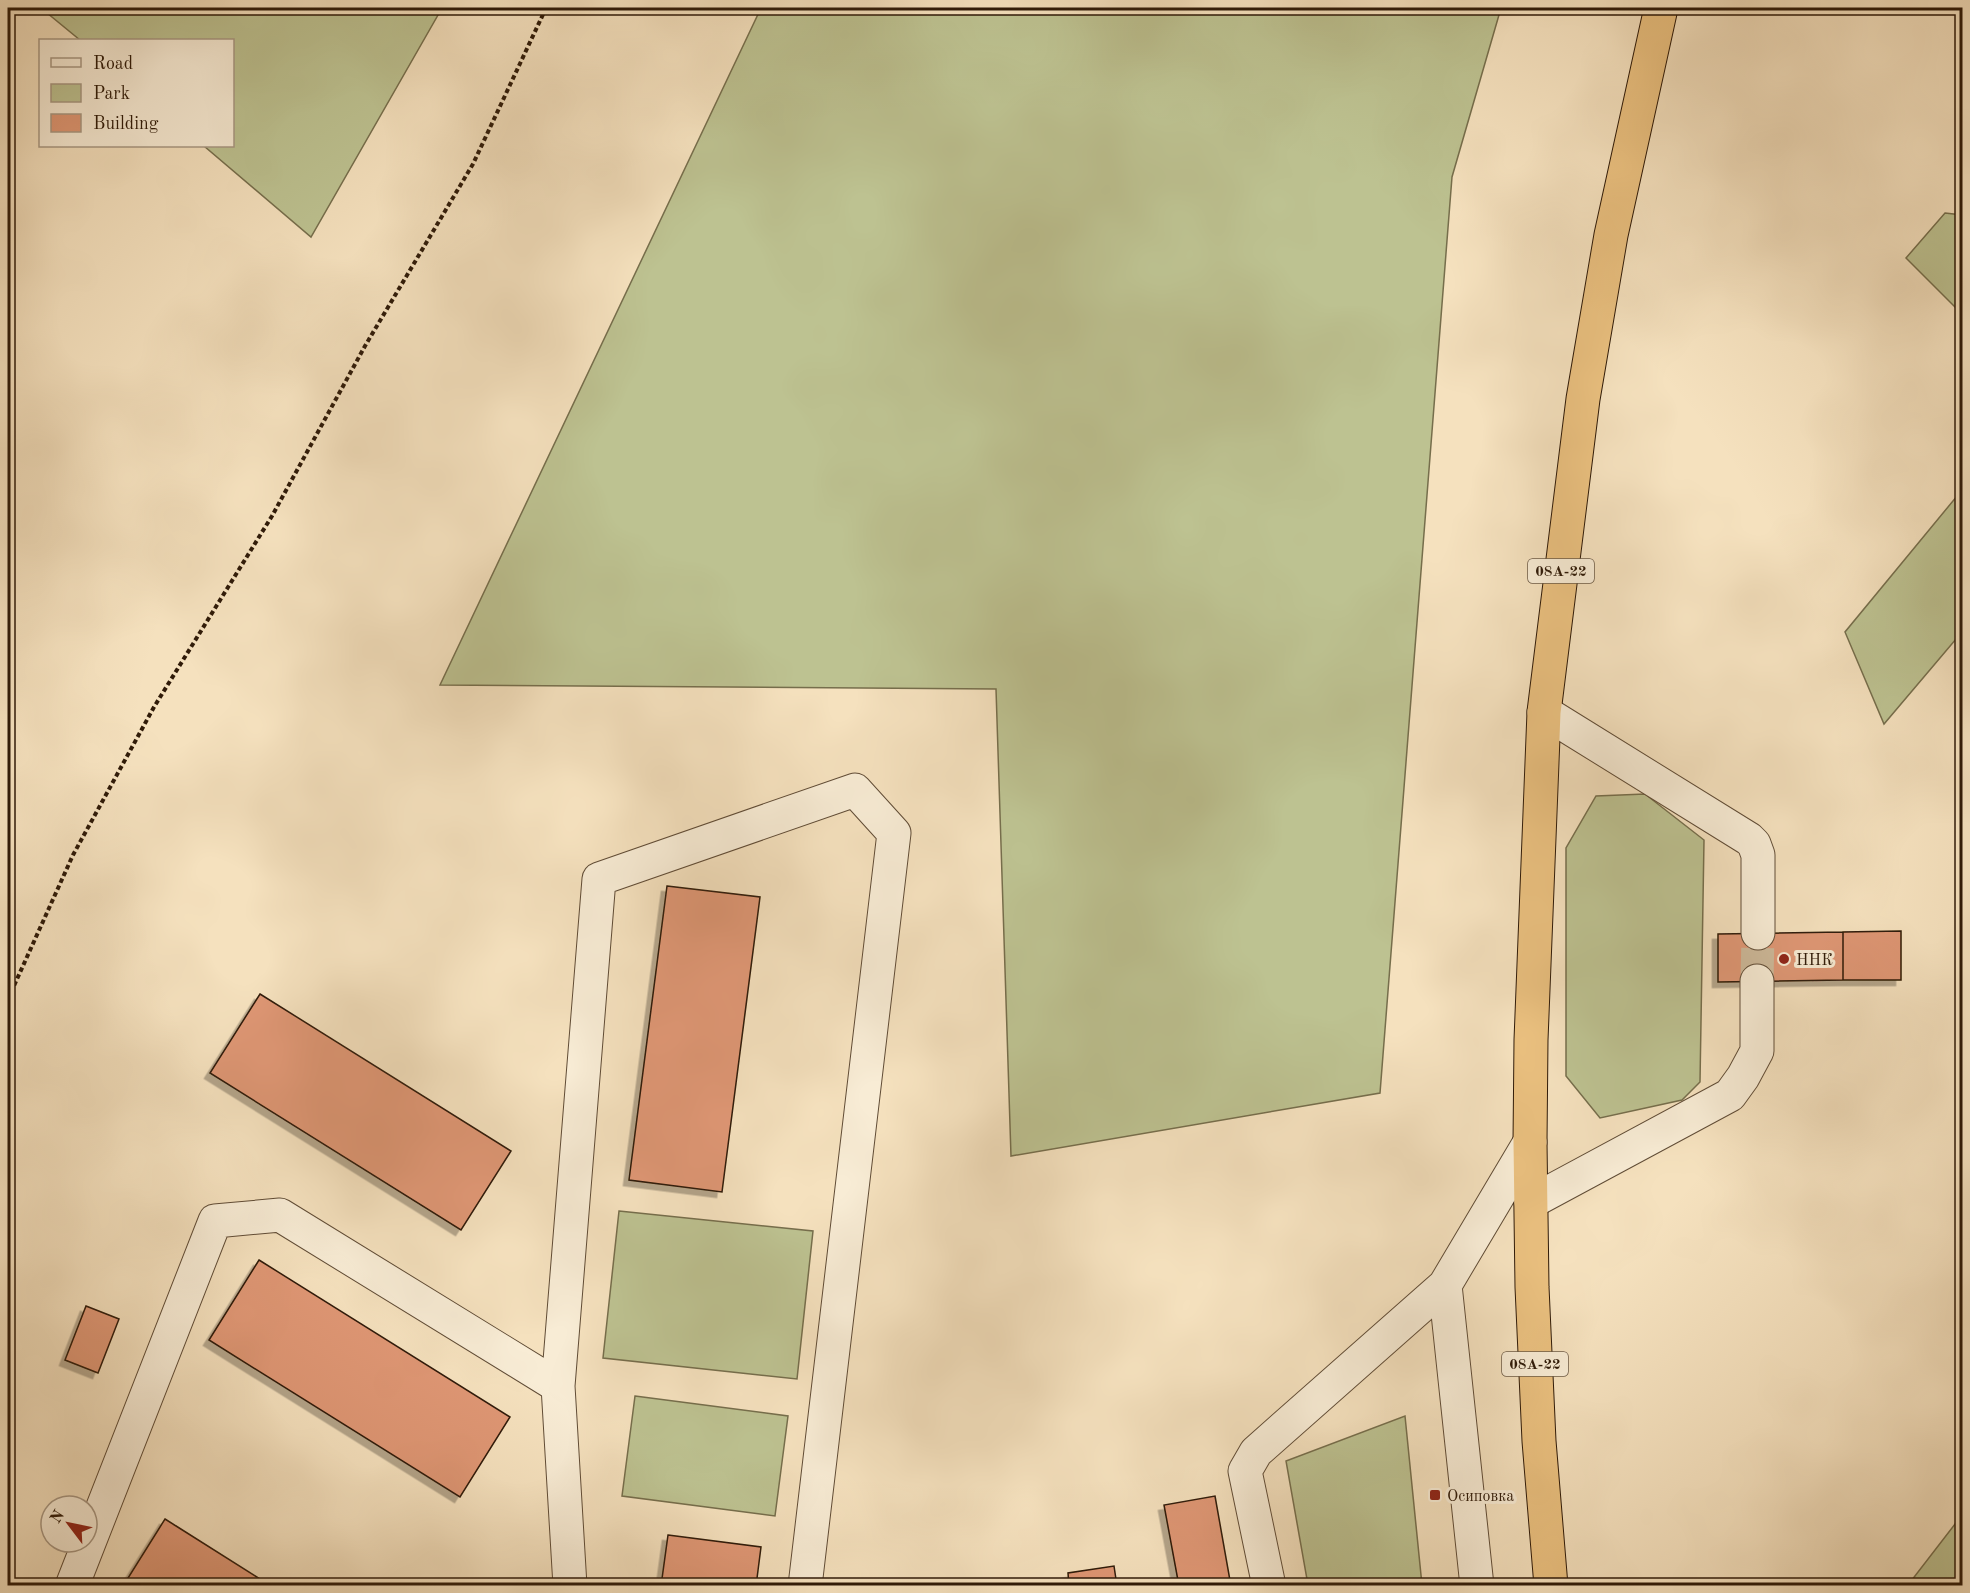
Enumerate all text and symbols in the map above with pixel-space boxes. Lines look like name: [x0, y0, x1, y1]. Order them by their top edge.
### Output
legend: [39, 39, 234, 147]
text: Road: [93, 55, 133, 73]
text: Park: [93, 85, 130, 103]
text: Building: [93, 115, 159, 133]
road number: 08А-22: [1528, 559, 1594, 583]
marker: ННК: [1777, 952, 1791, 966]
place label: ННК: [1796, 953, 1833, 969]
road number: 08А-22: [1502, 1352, 1568, 1376]
marker: Осиповка: [1428, 1488, 1442, 1502]
place label: Осиповка: [1447, 1489, 1514, 1505]
north arrow: [39, 1494, 99, 1554]
text: N: [48, 1507, 68, 1527]

